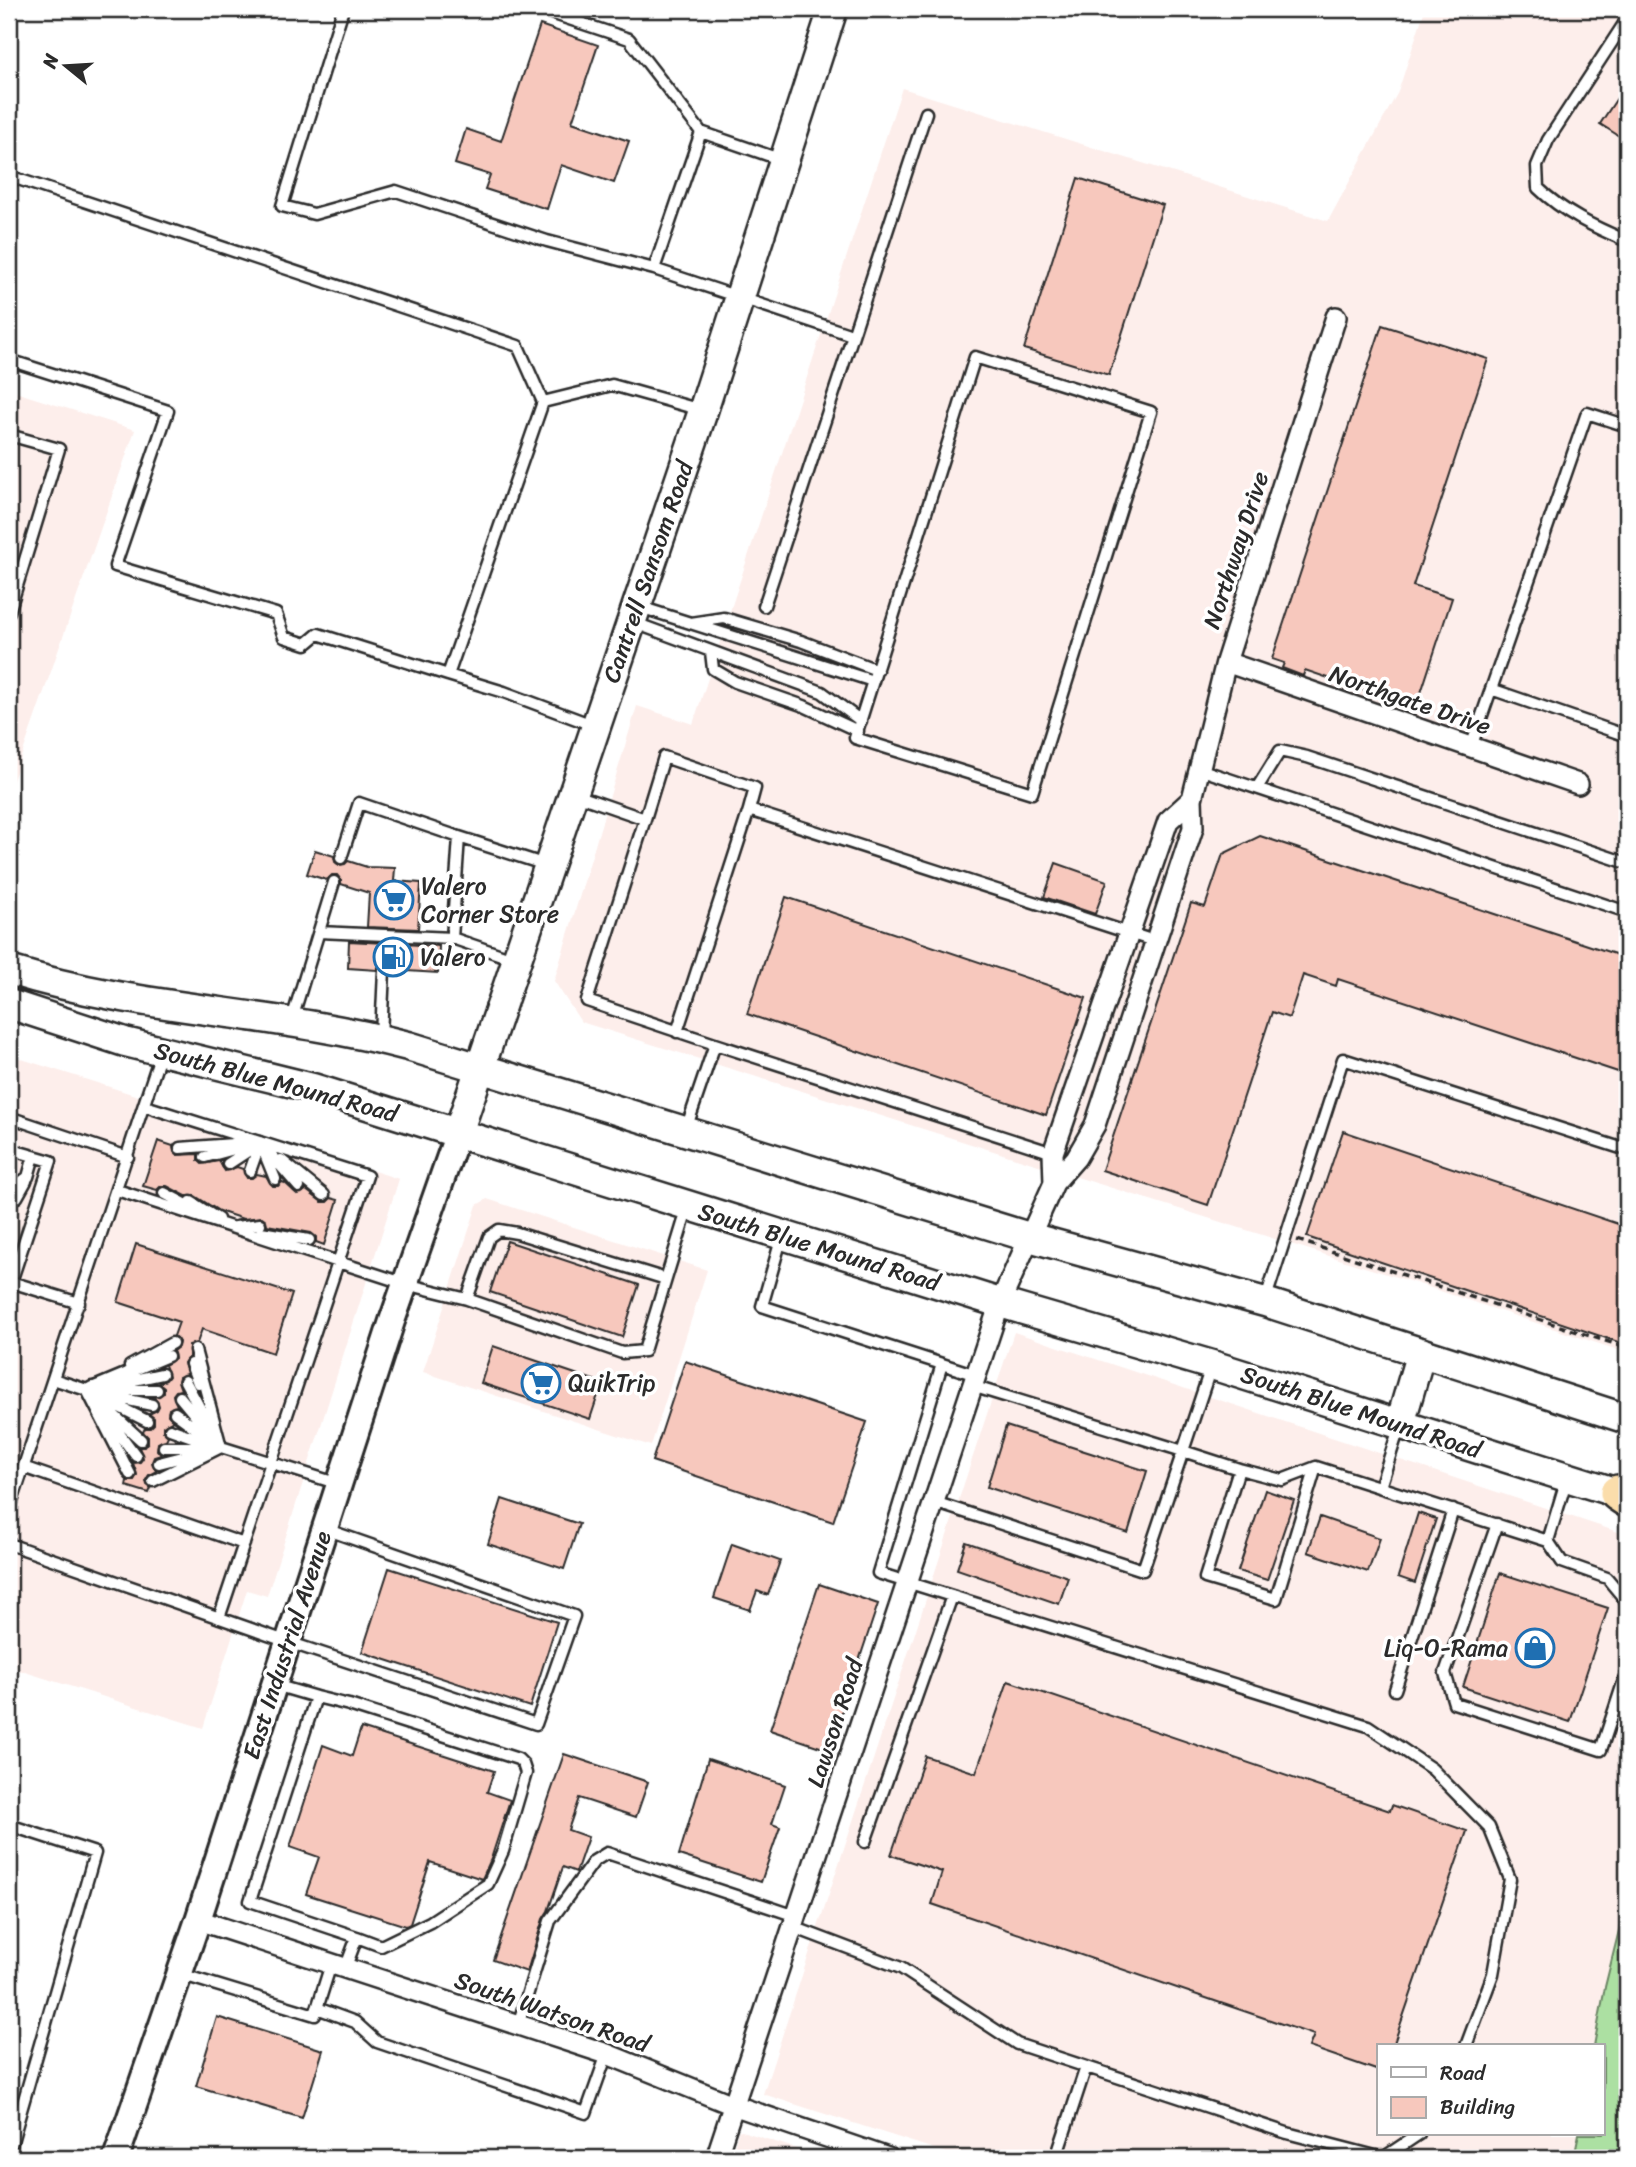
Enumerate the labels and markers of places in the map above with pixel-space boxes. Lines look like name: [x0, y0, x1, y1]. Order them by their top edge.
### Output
place label: Valero Corner Store: [421, 865, 559, 935]
supermarket icon: Valero Corner Store: [373, 879, 415, 921]
fuel station icon: Valero: [372, 936, 414, 978]
place label: Valero: [420, 936, 486, 978]
supermarket icon: QuikTrip: [520, 1362, 562, 1404]
place label: QuikTrip: [568, 1362, 656, 1404]
place label: Liq-O-Rama: [1384, 1627, 1508, 1669]
shop icon: Liq-O-Rama: [1514, 1627, 1556, 1669]

